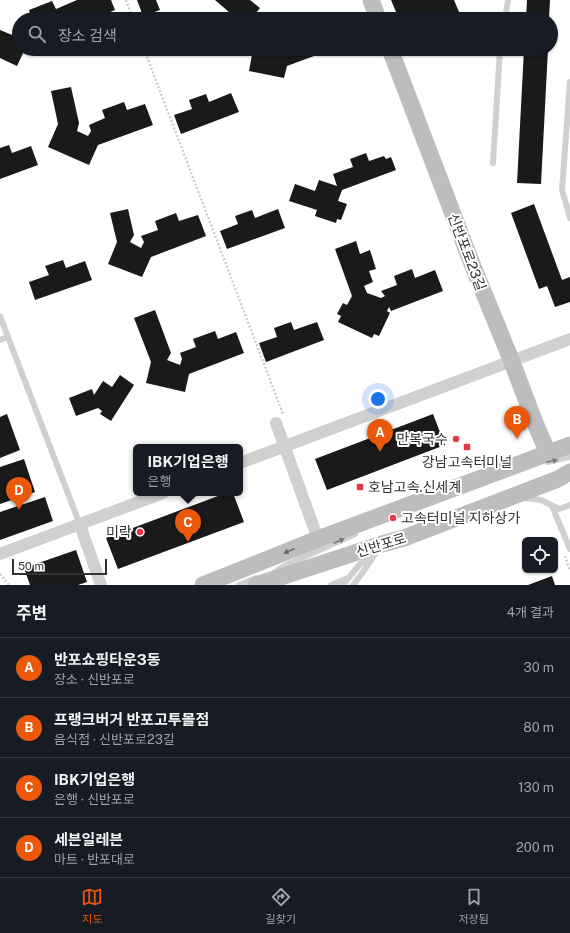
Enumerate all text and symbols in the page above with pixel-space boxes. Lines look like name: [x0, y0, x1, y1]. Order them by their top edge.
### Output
search box: [12, 12, 558, 56]
icon: search: [26, 23, 48, 45]
text: 장소 검색: [58, 27, 117, 44]
street label: 신반포로23길: [445, 211, 489, 293]
your location: [368, 389, 388, 409]
pin: B: [504, 406, 530, 439]
pin: A: [367, 419, 393, 452]
place label: 만복국수: [396, 431, 448, 447]
marker: 만복국수: [451, 434, 461, 444]
marker: 강남고속터미널: [462, 442, 472, 452]
popup: [133, 444, 243, 496]
text: IBK기업은행: [147, 453, 229, 470]
place label: 강남고속터미널: [422, 454, 512, 470]
one-way arrow: [546, 457, 558, 463]
text: 은행: [147, 474, 171, 489]
pin: D: [6, 477, 32, 510]
place label: 호남고속.신세계: [368, 479, 461, 495]
marker: 호남고속.신세계: [355, 482, 365, 492]
pin: C: [175, 509, 201, 542]
place label: 고속터미널 지하상가: [401, 510, 520, 526]
marker: 고속터미널 지하상가: [388, 513, 398, 523]
place label: 미락: [106, 524, 132, 540]
marker: 미락: [135, 527, 145, 537]
street label: 신반포로: [354, 530, 408, 560]
map controls: [522, 537, 558, 573]
button: locate: [522, 537, 558, 573]
one-way arrow: [333, 538, 345, 544]
one-way arrow: [282, 548, 294, 554]
scale bar: [12, 557, 107, 576]
text: 50 m: [18, 560, 44, 572]
text: 주변: [16, 603, 47, 623]
text: 4개 결과: [507, 605, 554, 620]
text: 반포쇼핑타운3동: [54, 651, 161, 668]
text: A: [24, 660, 34, 675]
text: 30 m: [524, 660, 554, 675]
text: 장소 · 신반포로: [54, 672, 135, 687]
text: 프랭크버거 반포고투몰점: [54, 711, 209, 728]
text: B: [25, 720, 33, 735]
text: 80 m: [523, 720, 554, 735]
text: 음식점 · 신반포로23길: [54, 732, 175, 747]
text: IBK기업은행: [54, 771, 135, 788]
text: C: [24, 780, 34, 795]
text: 130 m: [518, 780, 554, 795]
text: 은행 · 신반포로: [54, 792, 135, 807]
text: 세븐일레븐: [54, 831, 123, 848]
text: D: [24, 840, 34, 855]
text: 200 m: [516, 840, 554, 855]
text: 마트 · 반포대로: [54, 852, 135, 867]
tab: 지도: [81, 886, 103, 926]
tab: 길찾기: [266, 886, 296, 926]
tab: 저장됨: [458, 886, 489, 926]

